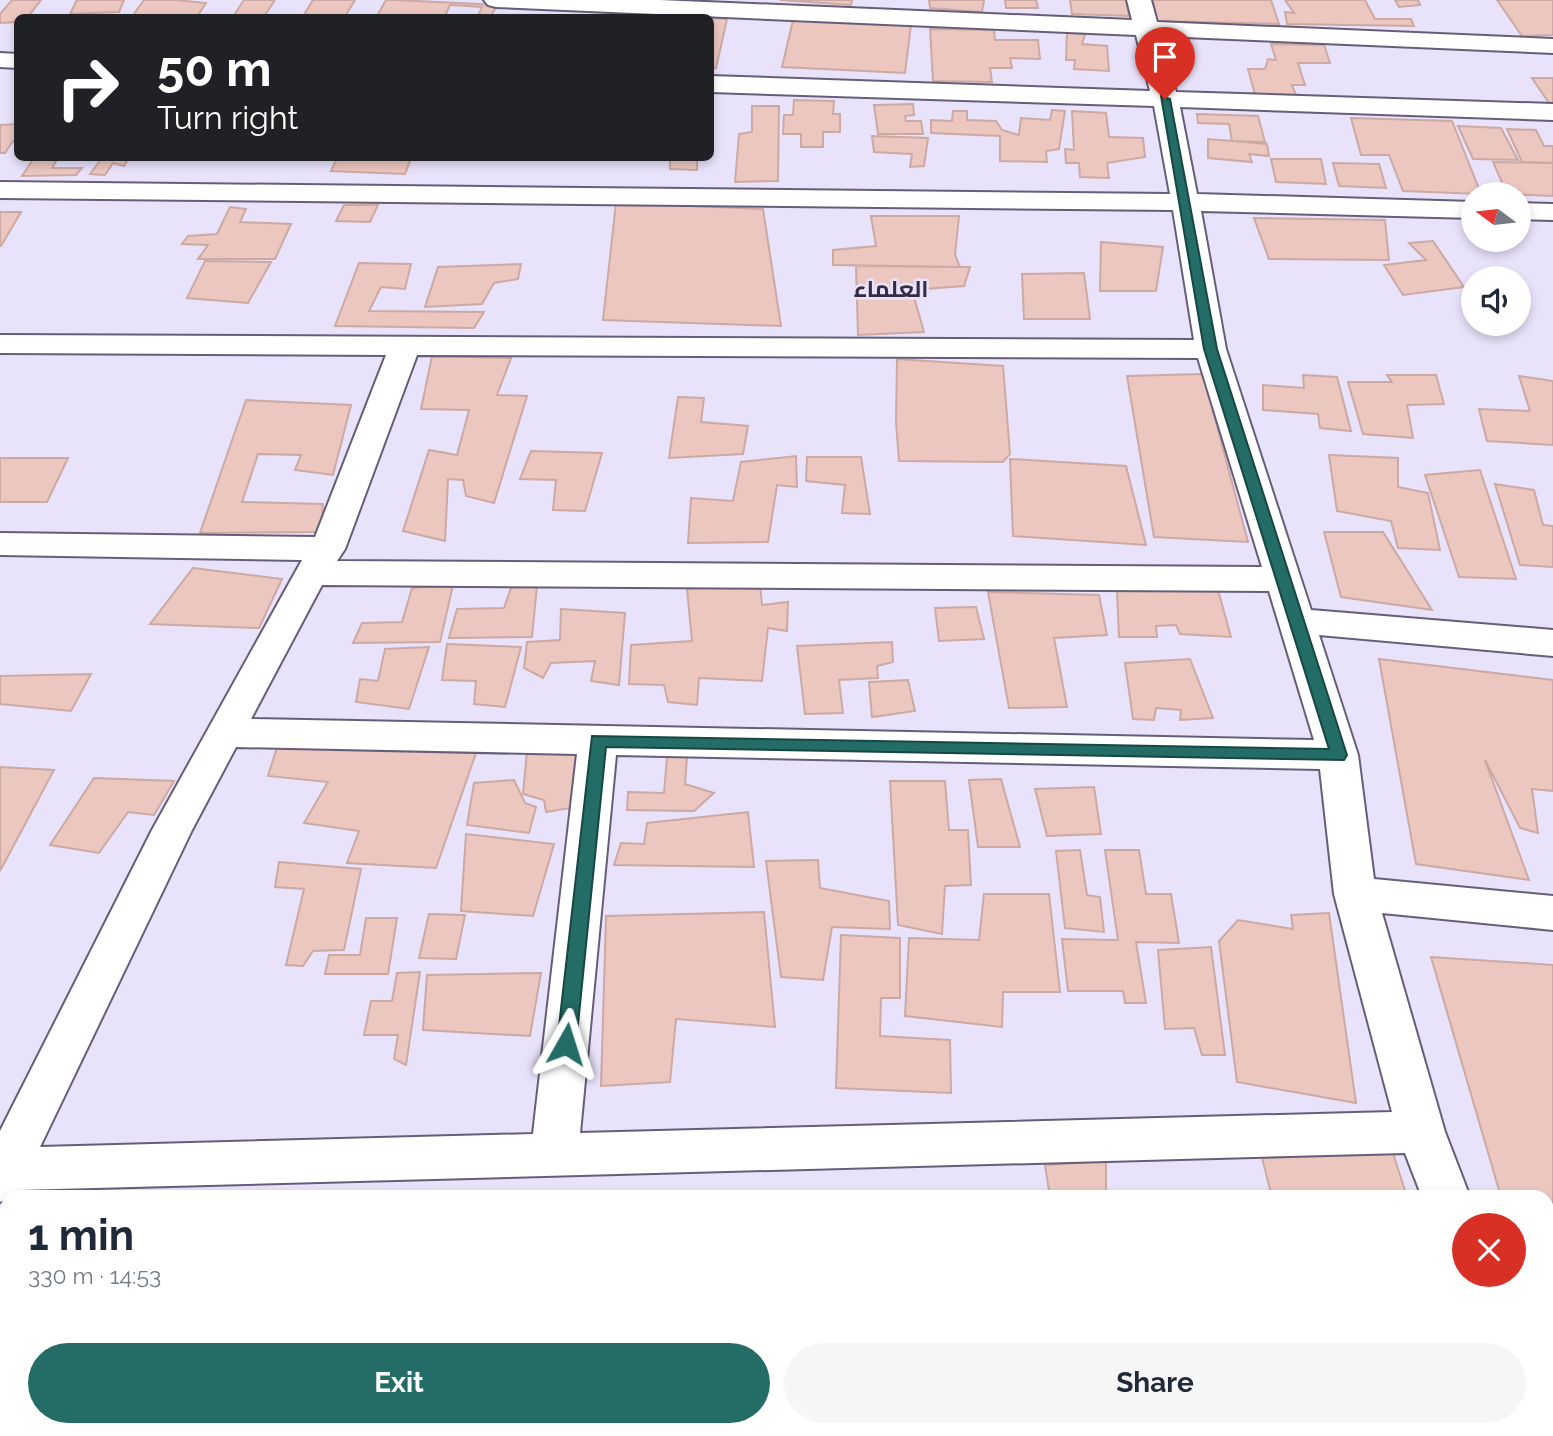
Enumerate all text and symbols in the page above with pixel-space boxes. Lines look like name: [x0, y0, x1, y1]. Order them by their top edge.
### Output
pin: [1135, 27, 1195, 99]
icon: arrive: [1146, 38, 1184, 76]
text: 50 m: [157, 40, 272, 97]
icon: right: [42, 42, 133, 133]
text: Turn right: [157, 99, 298, 136]
north arrow: [1461, 182, 1531, 252]
map controls: [1461, 182, 1531, 336]
button: sound: [1461, 266, 1531, 336]
district label: العلماء: [853, 275, 929, 302]
position arrow: [529, 1007, 603, 1081]
text: 1 min: [28, 1211, 134, 1260]
button: close: [1452, 1213, 1526, 1287]
text: 330 m · 14:53: [28, 1262, 161, 1289]
button: Exit: [28, 1343, 770, 1423]
button: Share: [784, 1343, 1526, 1423]

